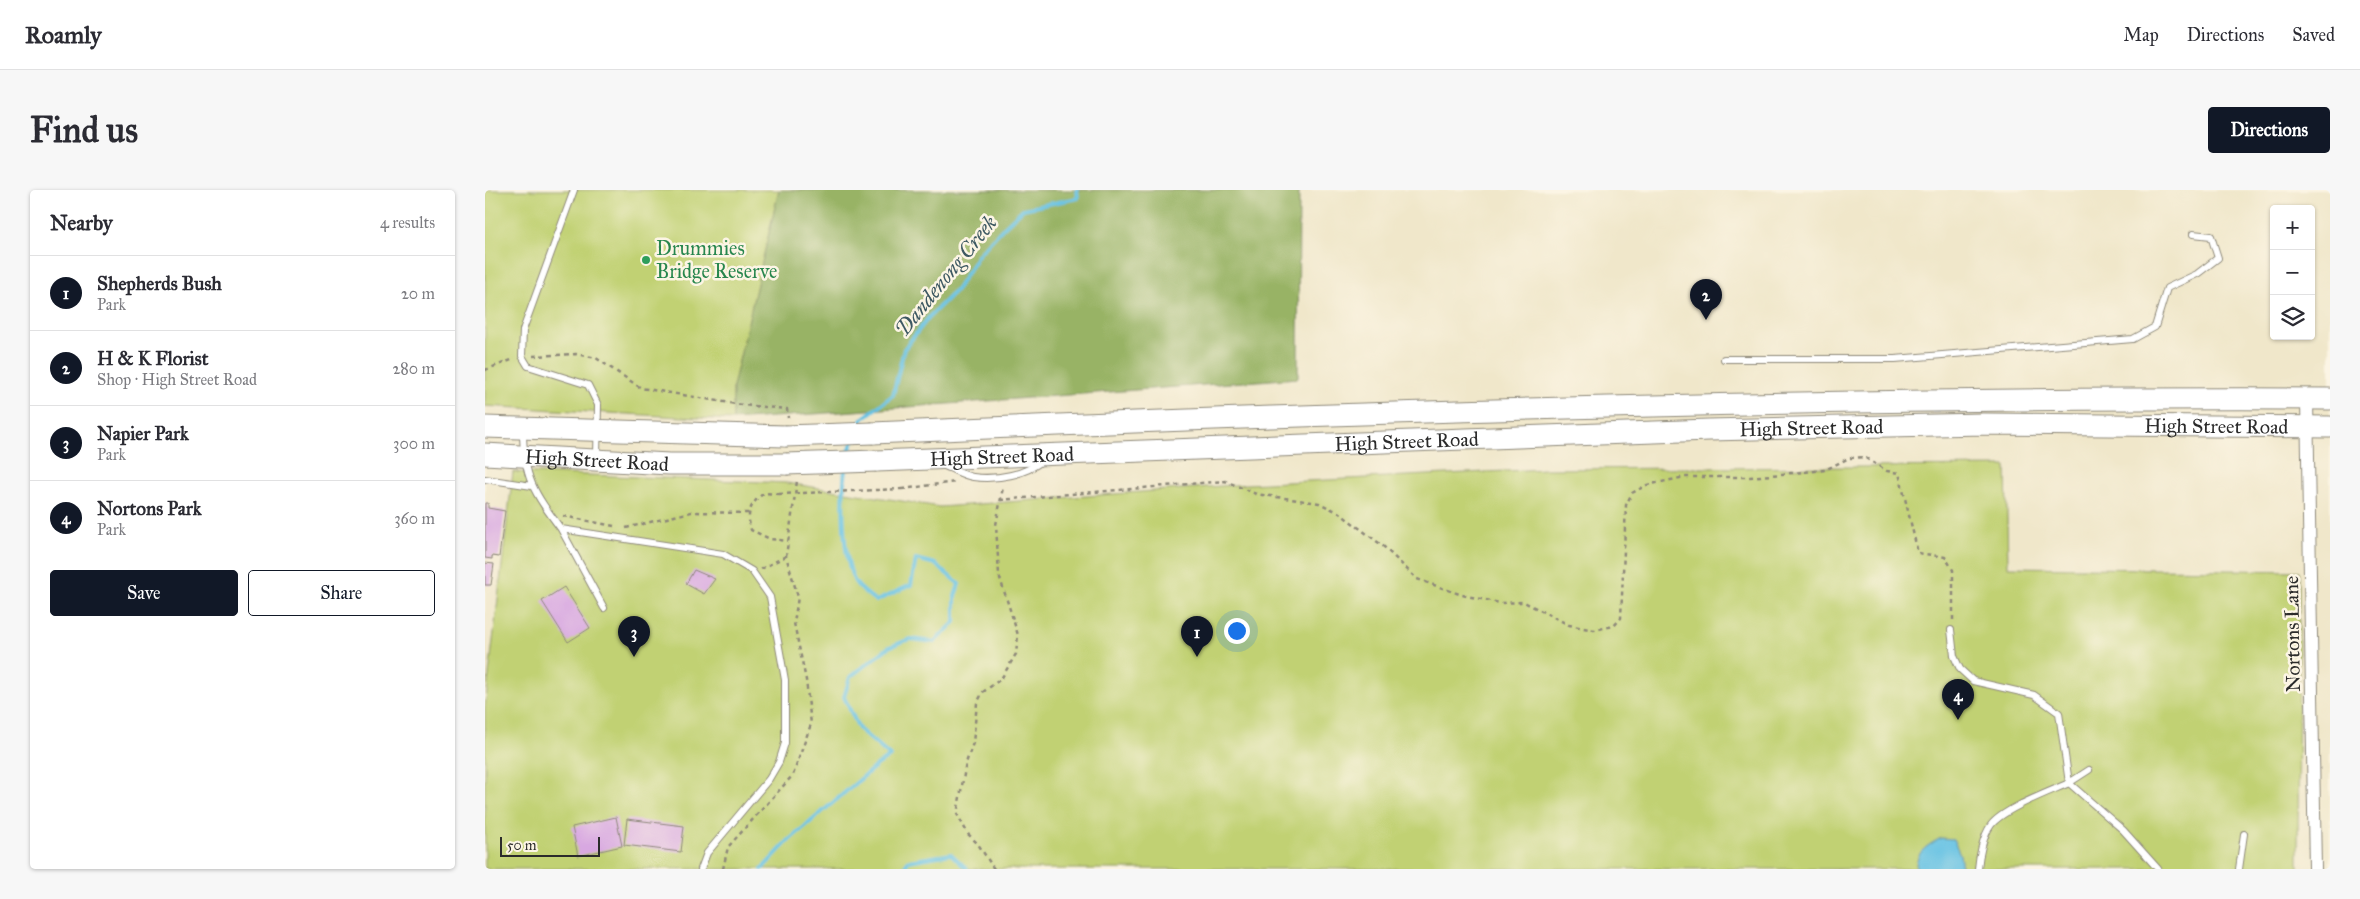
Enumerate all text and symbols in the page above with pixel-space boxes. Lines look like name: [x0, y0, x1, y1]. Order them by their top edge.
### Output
text: Roamly: [25, 20, 102, 50]
text: Map: [2123, 24, 2159, 46]
text: Directions: [2187, 24, 2264, 46]
text: Saved: [2292, 24, 2335, 46]
button: Directions: [2208, 107, 2330, 153]
text: Find us: [30, 109, 138, 152]
map controls: [2270, 205, 2315, 340]
button: +: [2270, 205, 2315, 250]
text: Nearby: [50, 210, 113, 236]
water label: Dandenong Creek: [889, 210, 1003, 342]
text: 4 results: [380, 213, 435, 232]
place label: Drummies Bridge Reserve: [656, 236, 777, 284]
button: −: [2270, 250, 2315, 295]
marker: Drummies Bridge Reserve: [640, 254, 652, 266]
text: Shepherds Bush: [97, 272, 222, 295]
pin: 2: [1690, 279, 1722, 320]
text: 1: [63, 284, 69, 303]
text: 20 m: [401, 284, 435, 303]
text: Park: [97, 295, 126, 314]
button: layers: [2270, 295, 2315, 340]
text: H & K Florist: [97, 347, 208, 370]
text: 2: [62, 359, 70, 378]
text: 280 m: [392, 359, 435, 378]
text: Shop · High Street Road: [97, 370, 257, 389]
street label: High Street Road: [2144, 413, 2289, 439]
street label: High Street Road: [1739, 414, 1884, 442]
text: Napier Park: [97, 422, 189, 445]
street label: High Street Road: [1334, 427, 1479, 456]
text: 3: [63, 434, 69, 453]
text: 300 m: [393, 434, 435, 453]
street label: High Street Road: [929, 442, 1074, 471]
street label: High Street Road: [524, 444, 670, 476]
text: Park: [97, 445, 126, 464]
text: Nortons Park: [97, 497, 202, 520]
text: 4: [62, 509, 70, 528]
text: 360 m: [394, 509, 435, 528]
text: Park: [97, 520, 126, 539]
button: Save: [50, 570, 238, 616]
button: Share: [248, 570, 435, 616]
street label: Nortons Lane: [2279, 576, 2305, 692]
pin: 3: [618, 616, 650, 657]
pin: 1: [1181, 616, 1213, 657]
your location: [1224, 618, 1250, 644]
pin: 4: [1942, 679, 1974, 720]
scale bar: [500, 834, 600, 857]
text: 50 m: [507, 837, 536, 854]

